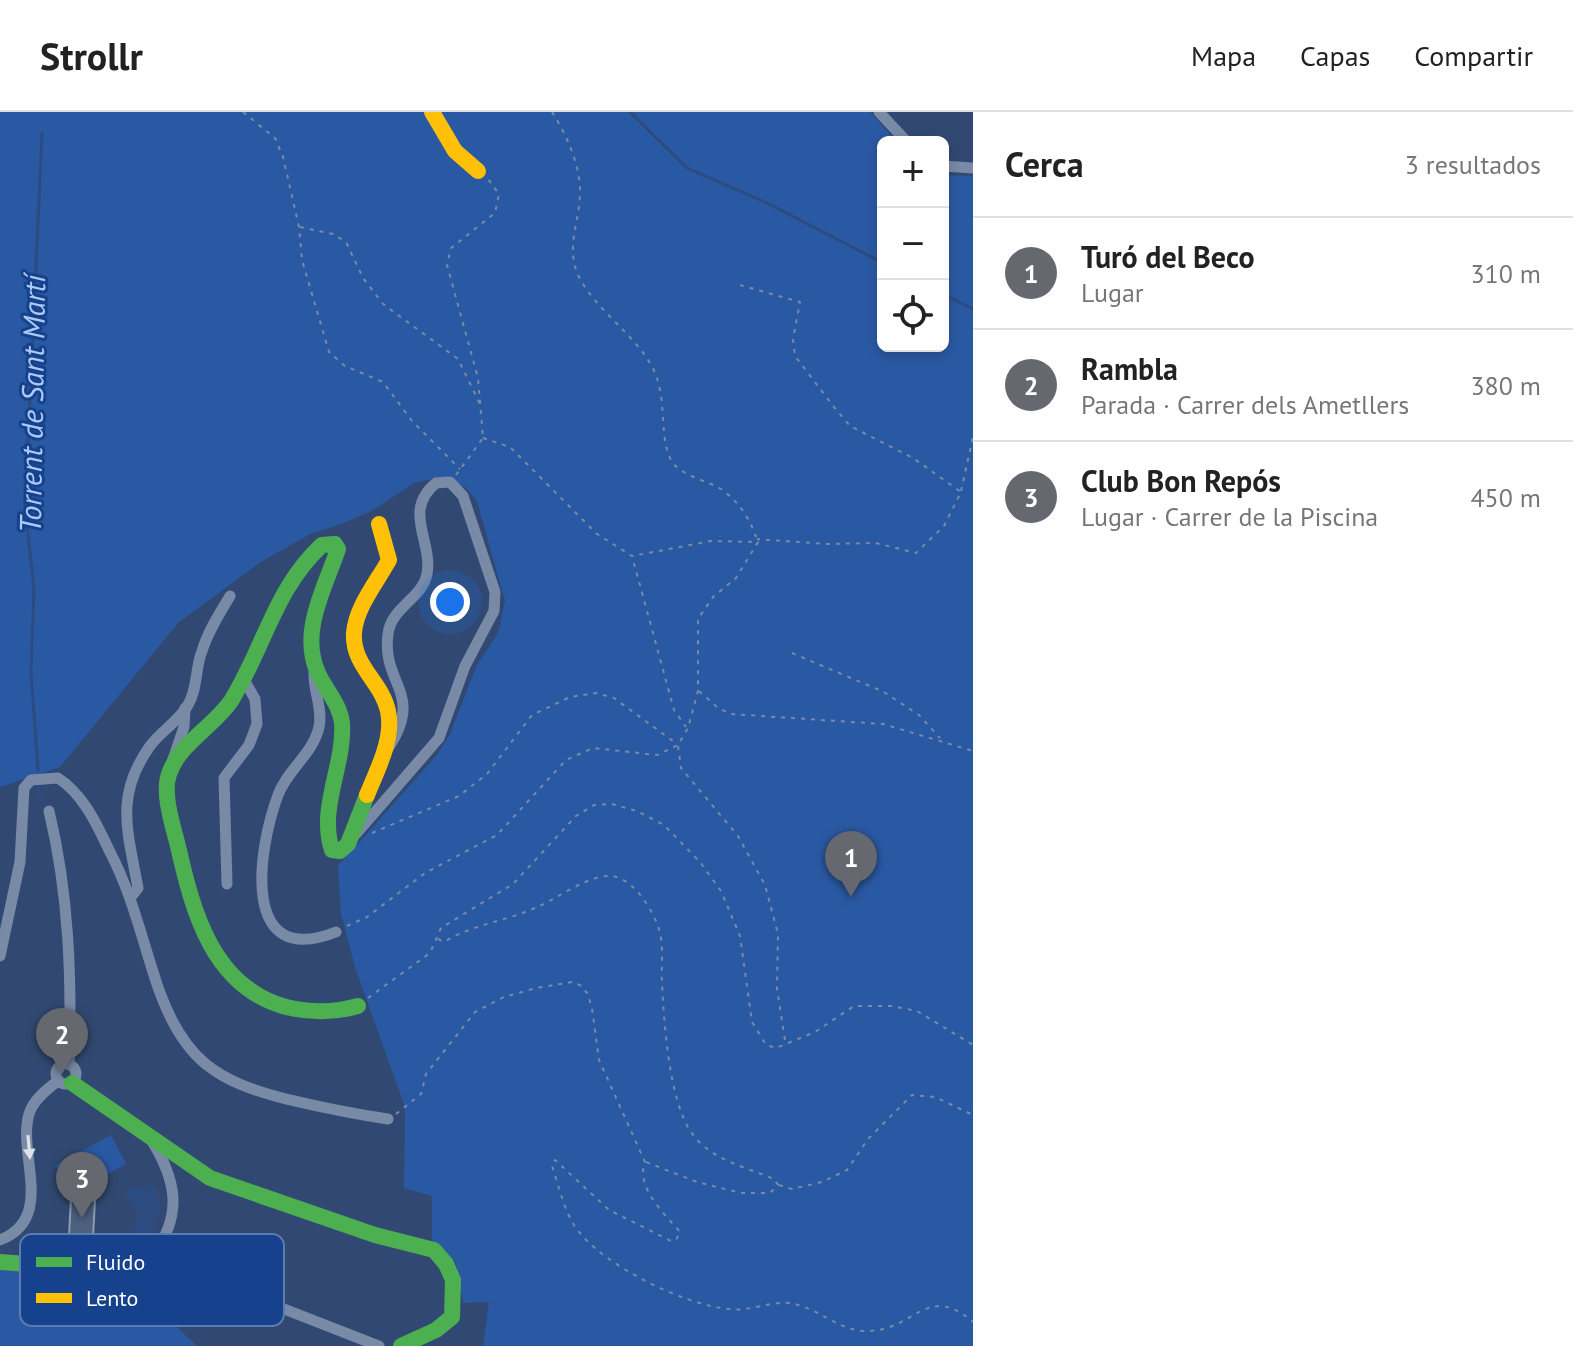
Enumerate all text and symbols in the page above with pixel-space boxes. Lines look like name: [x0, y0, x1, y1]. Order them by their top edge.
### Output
text: Strollr: [40, 31, 143, 80]
text: Mapa: [1191, 37, 1256, 74]
text: Capas: [1300, 37, 1370, 74]
text: Compartir: [1414, 37, 1533, 74]
map controls: [877, 136, 949, 352]
button: +: [877, 136, 949, 208]
text: Cerca: [1005, 142, 1084, 186]
text: 3 resultados: [1405, 148, 1541, 181]
button: −: [877, 208, 949, 280]
text: Turó del Beco: [1081, 237, 1255, 276]
text: 1: [1024, 257, 1038, 290]
text: 310 m: [1470, 257, 1541, 290]
water label: Torrent de Sant Martí: [10, 271, 53, 533]
text: Lugar: [1081, 276, 1144, 309]
button: locate: [877, 280, 949, 352]
text: Rambla: [1081, 349, 1178, 388]
text: 2: [1024, 369, 1038, 402]
text: 380 m: [1470, 369, 1541, 402]
text: Parada · Carrer dels Ametllers: [1081, 388, 1409, 421]
text: Club Bon Repós: [1081, 461, 1281, 500]
text: 3: [1024, 481, 1038, 514]
text: 450 m: [1470, 481, 1541, 514]
text: Lugar · Carrer de la Piscina: [1081, 500, 1378, 533]
your location: [430, 582, 470, 622]
pin: 1: [825, 831, 877, 897]
pin: 2: [36, 1008, 88, 1074]
one-way arrow: [22, 1135, 35, 1160]
pin: 3: [56, 1152, 108, 1218]
legend: [20, 1234, 284, 1326]
text: Fluido: [86, 1248, 145, 1276]
text: Lento: [86, 1284, 138, 1312]

